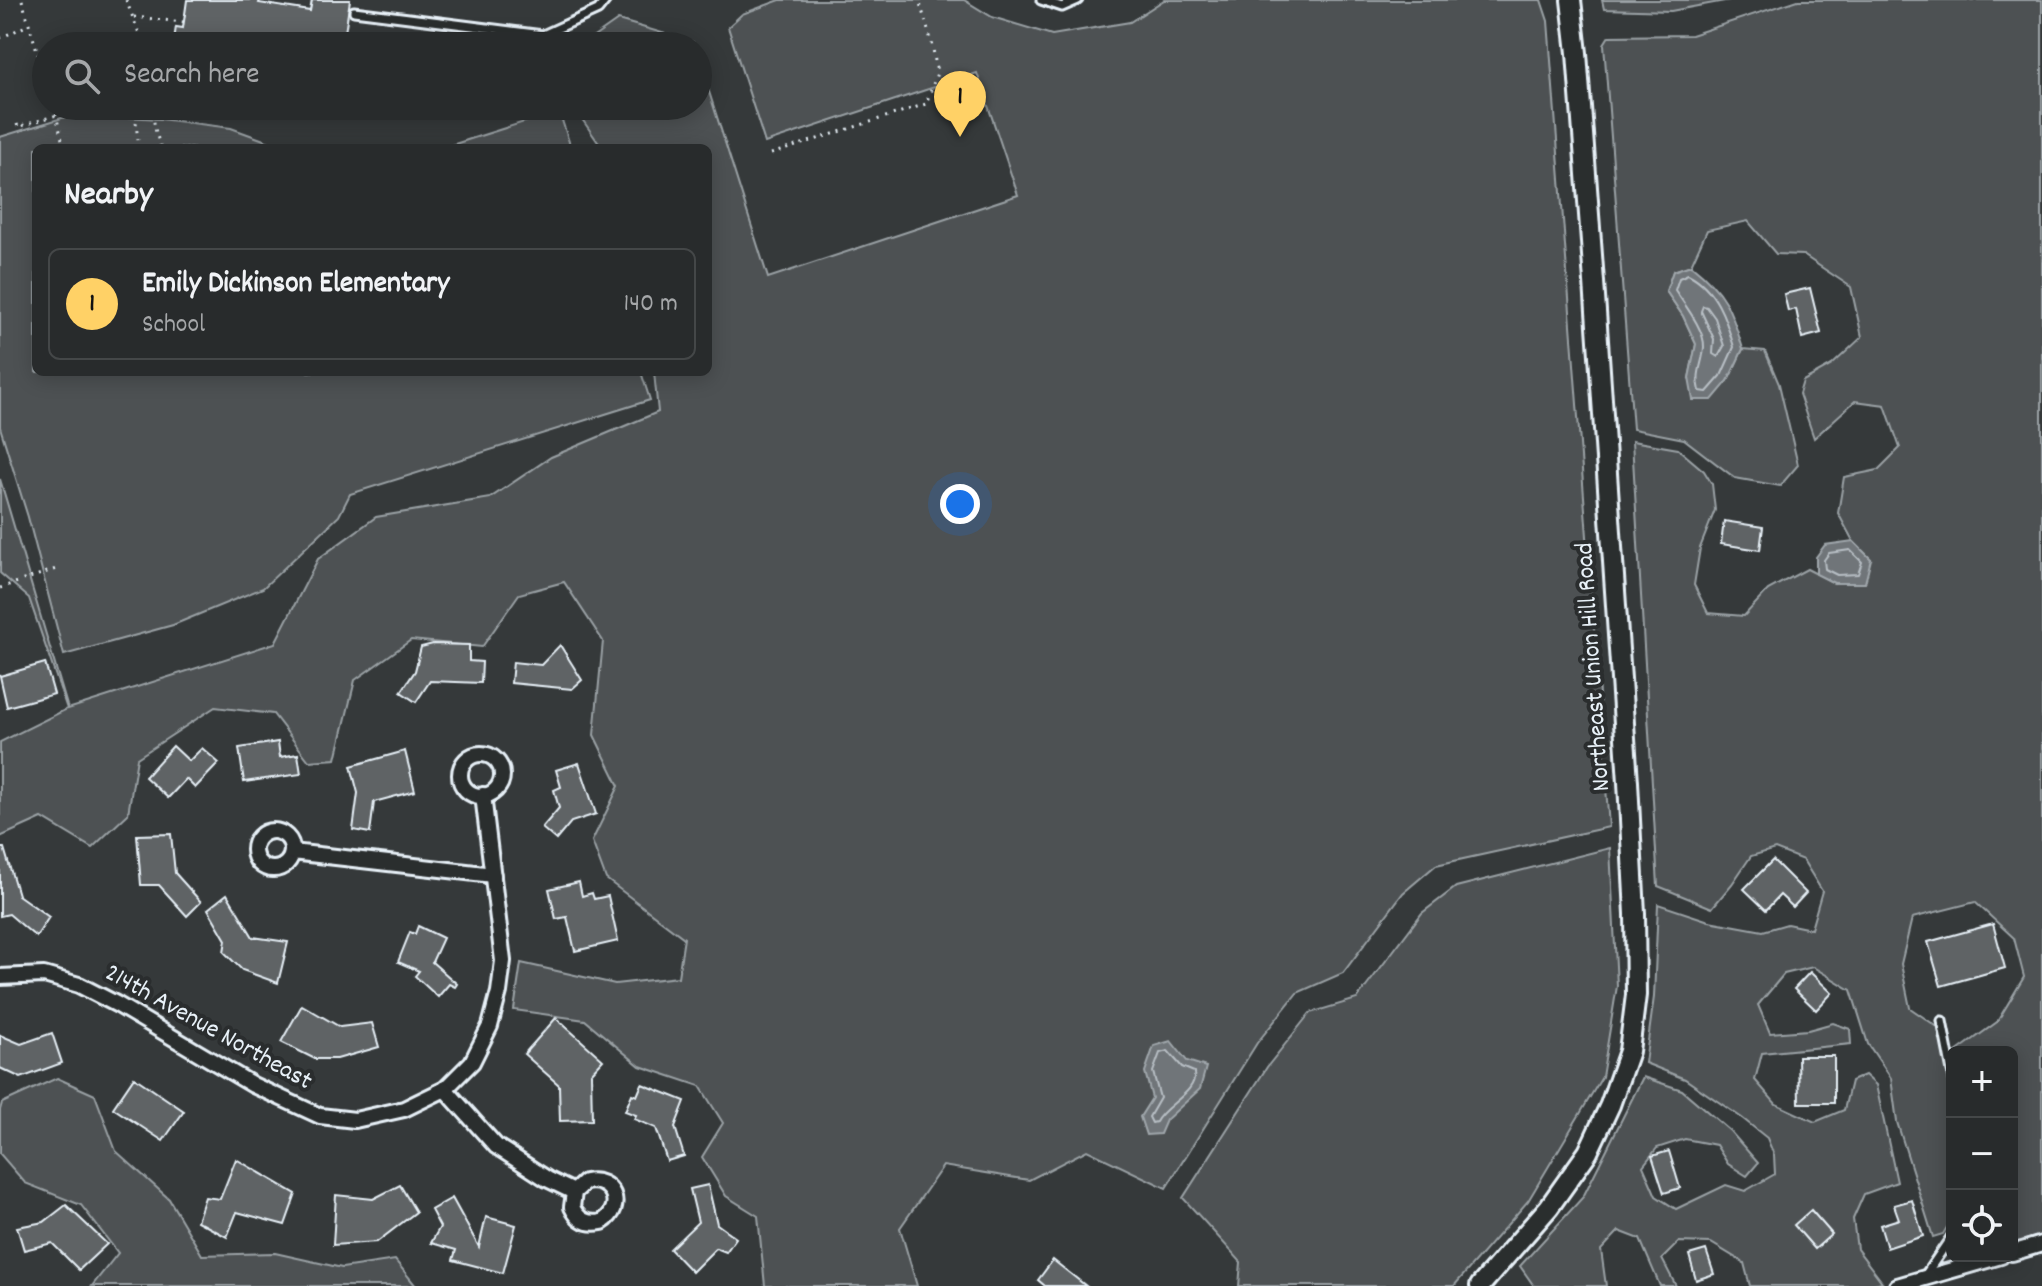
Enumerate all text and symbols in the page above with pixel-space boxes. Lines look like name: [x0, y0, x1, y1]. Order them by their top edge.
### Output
search box: [32, 32, 712, 120]
icon: search: [60, 54, 104, 98]
text: Search here: [124, 55, 260, 98]
pin: 1: [934, 71, 986, 137]
text: Nearby: [64, 172, 153, 221]
text: Emily Dickinson Elementary: [142, 264, 449, 307]
text: 1: [89, 286, 95, 323]
text: 140 m: [624, 286, 678, 323]
text: School: [142, 307, 205, 344]
your location: [940, 484, 980, 524]
street label: Northeast Union Hill Road: [1567, 541, 1621, 793]
street label: 214th Avenue Northeast: [98, 956, 319, 1101]
map controls: [1946, 1046, 2018, 1262]
button: +: [1946, 1046, 2018, 1118]
button: −: [1946, 1118, 2018, 1190]
button: locate: [1946, 1190, 2018, 1262]

